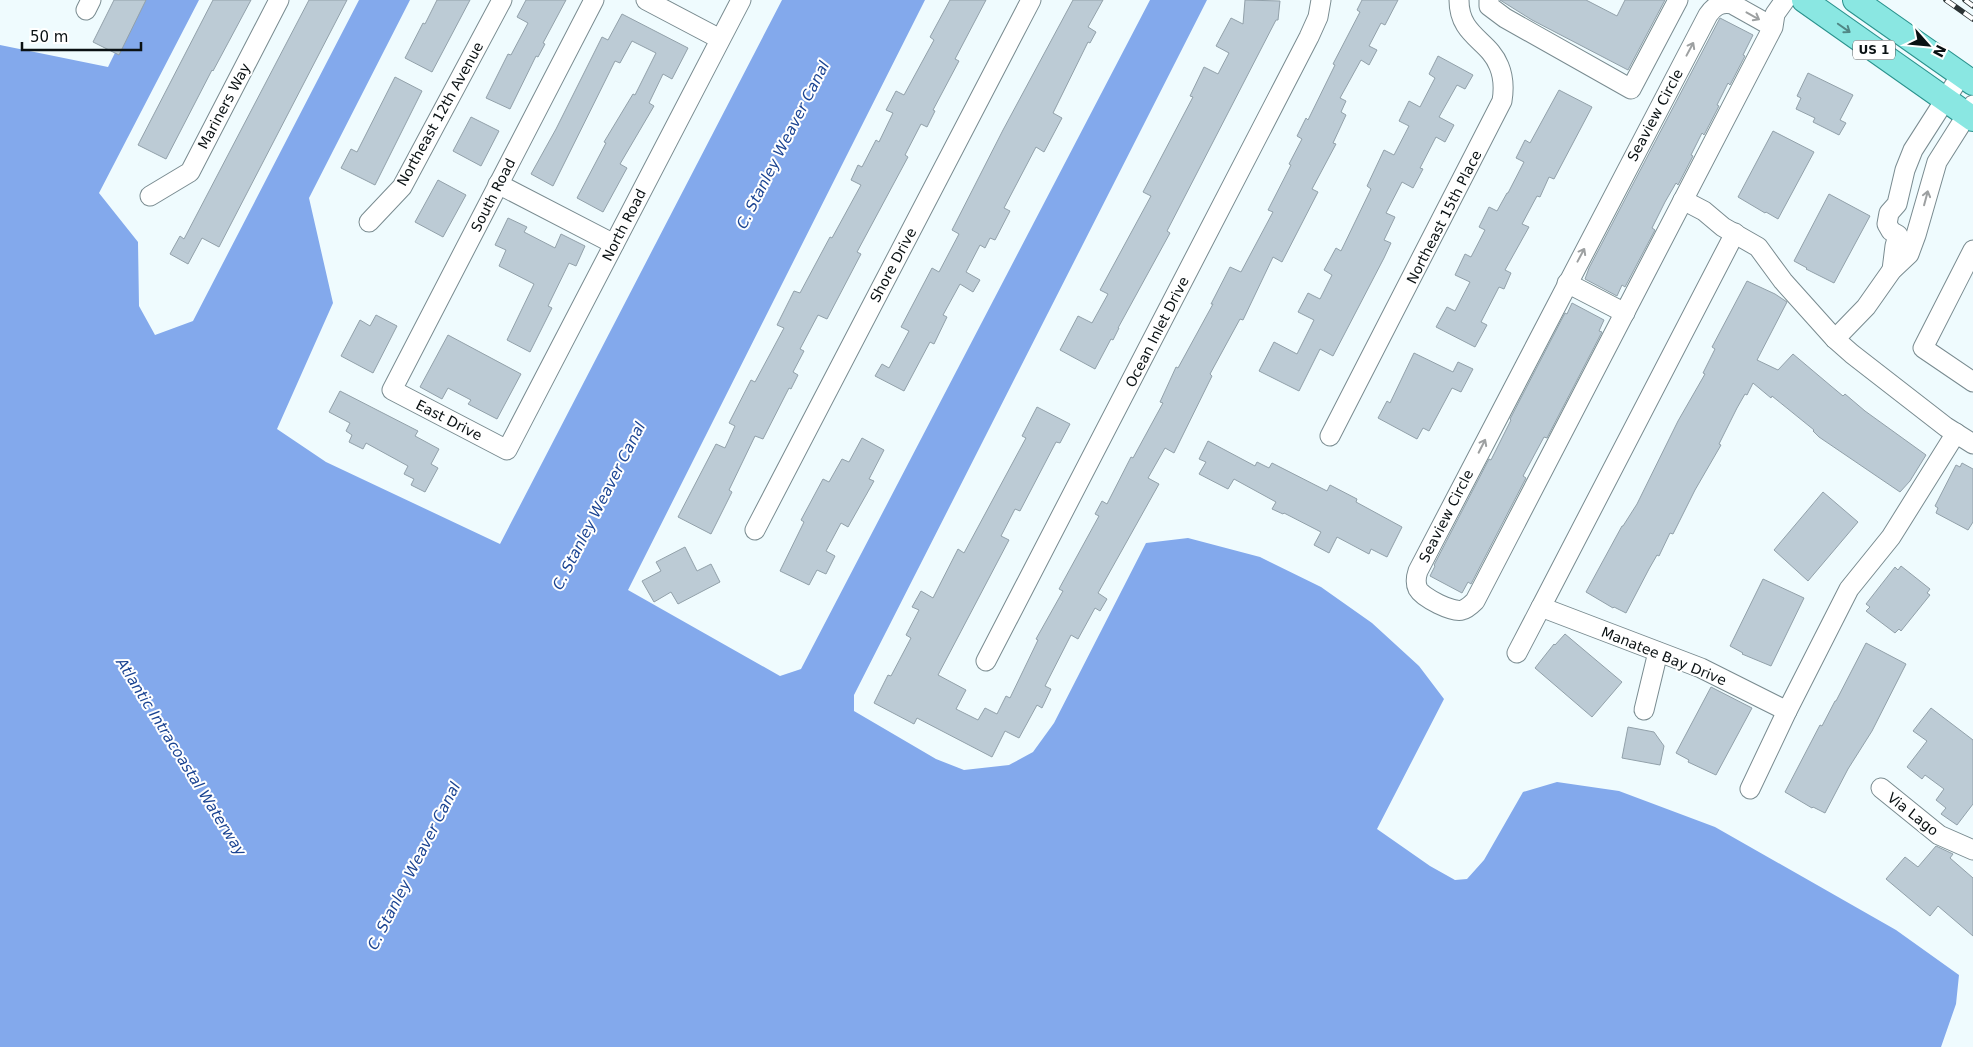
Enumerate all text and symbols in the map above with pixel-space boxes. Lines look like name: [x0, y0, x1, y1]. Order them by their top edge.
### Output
one-way arrow: [1745, 11, 1760, 21]
scale bar: [22, 20, 141, 52]
north arrow: [1903, 20, 1953, 70]
one-way arrow: [1837, 23, 1851, 33]
text: 50 m: [30, 28, 68, 46]
street label: Northeast 12th Avenue: [394, 39, 486, 189]
road number: US 1: [1853, 40, 1895, 60]
text: N: [1930, 42, 1949, 60]
one-way arrow: [1685, 43, 1695, 57]
water label: C. Stanley Weaver Canal: [733, 57, 834, 232]
street label: Mariners Way: [195, 60, 253, 152]
street label: Seaview Circle: [1624, 66, 1686, 164]
street label: Northeast 15th Place: [1403, 148, 1485, 286]
street label: South Road: [468, 156, 518, 234]
street label: North Road: [599, 186, 649, 264]
one-way arrow: [1922, 191, 1932, 207]
street label: Shore Drive: [867, 225, 919, 305]
one-way arrow: [1576, 248, 1586, 263]
street label: Ocean Inlet Drive: [1122, 274, 1192, 390]
street label: East Drive: [413, 397, 485, 443]
water label: C. Stanley Weaver Canal: [549, 418, 650, 593]
one-way arrow: [1478, 439, 1487, 454]
street label: Seaview Circle: [1416, 467, 1476, 565]
street label: Manatee Bay Drive: [1599, 624, 1729, 688]
water label: Atlantic Intracoastal Waterway: [112, 654, 250, 860]
water label: C. Stanley Weaver Canal: [364, 778, 465, 953]
street label: Via Lago: [1884, 789, 1942, 839]

